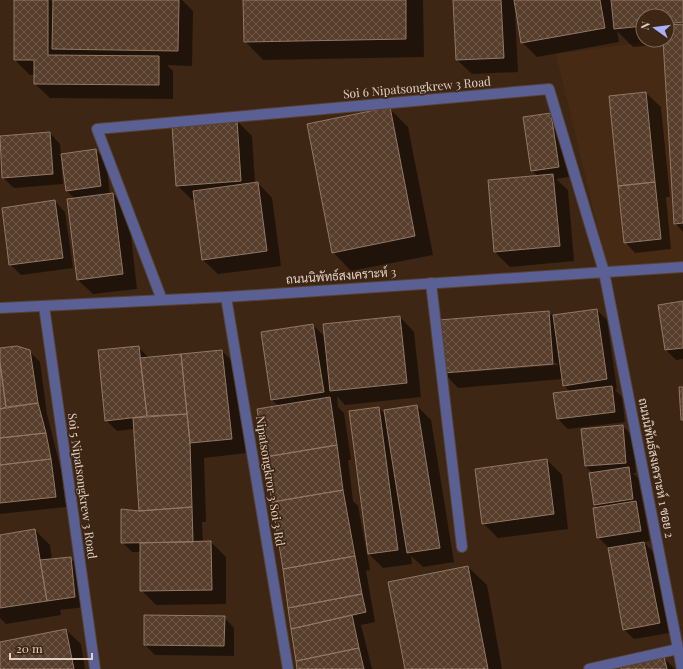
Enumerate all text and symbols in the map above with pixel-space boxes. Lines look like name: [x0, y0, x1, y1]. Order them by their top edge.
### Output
north arrow: [635, 8, 675, 48]
text: N: [637, 20, 653, 31]
street label: Soi 6 Nipatsongkrew 3 Road: [342, 73, 492, 101]
street label: ถนนนิพัทธ์สงเคราะห์ 3: [285, 263, 397, 287]
street label: ถนนนิพันธ์สงเคราะห์ 1 ซอย 2: [636, 396, 678, 539]
street label: Soi 5 Nipatsongkrew 3 Road: [65, 412, 101, 560]
street label: Nipatsongkror 3 Soi 3 Rd: [253, 414, 289, 547]
scale bar: [10, 635, 92, 661]
text: 20 m: [16, 640, 43, 656]

